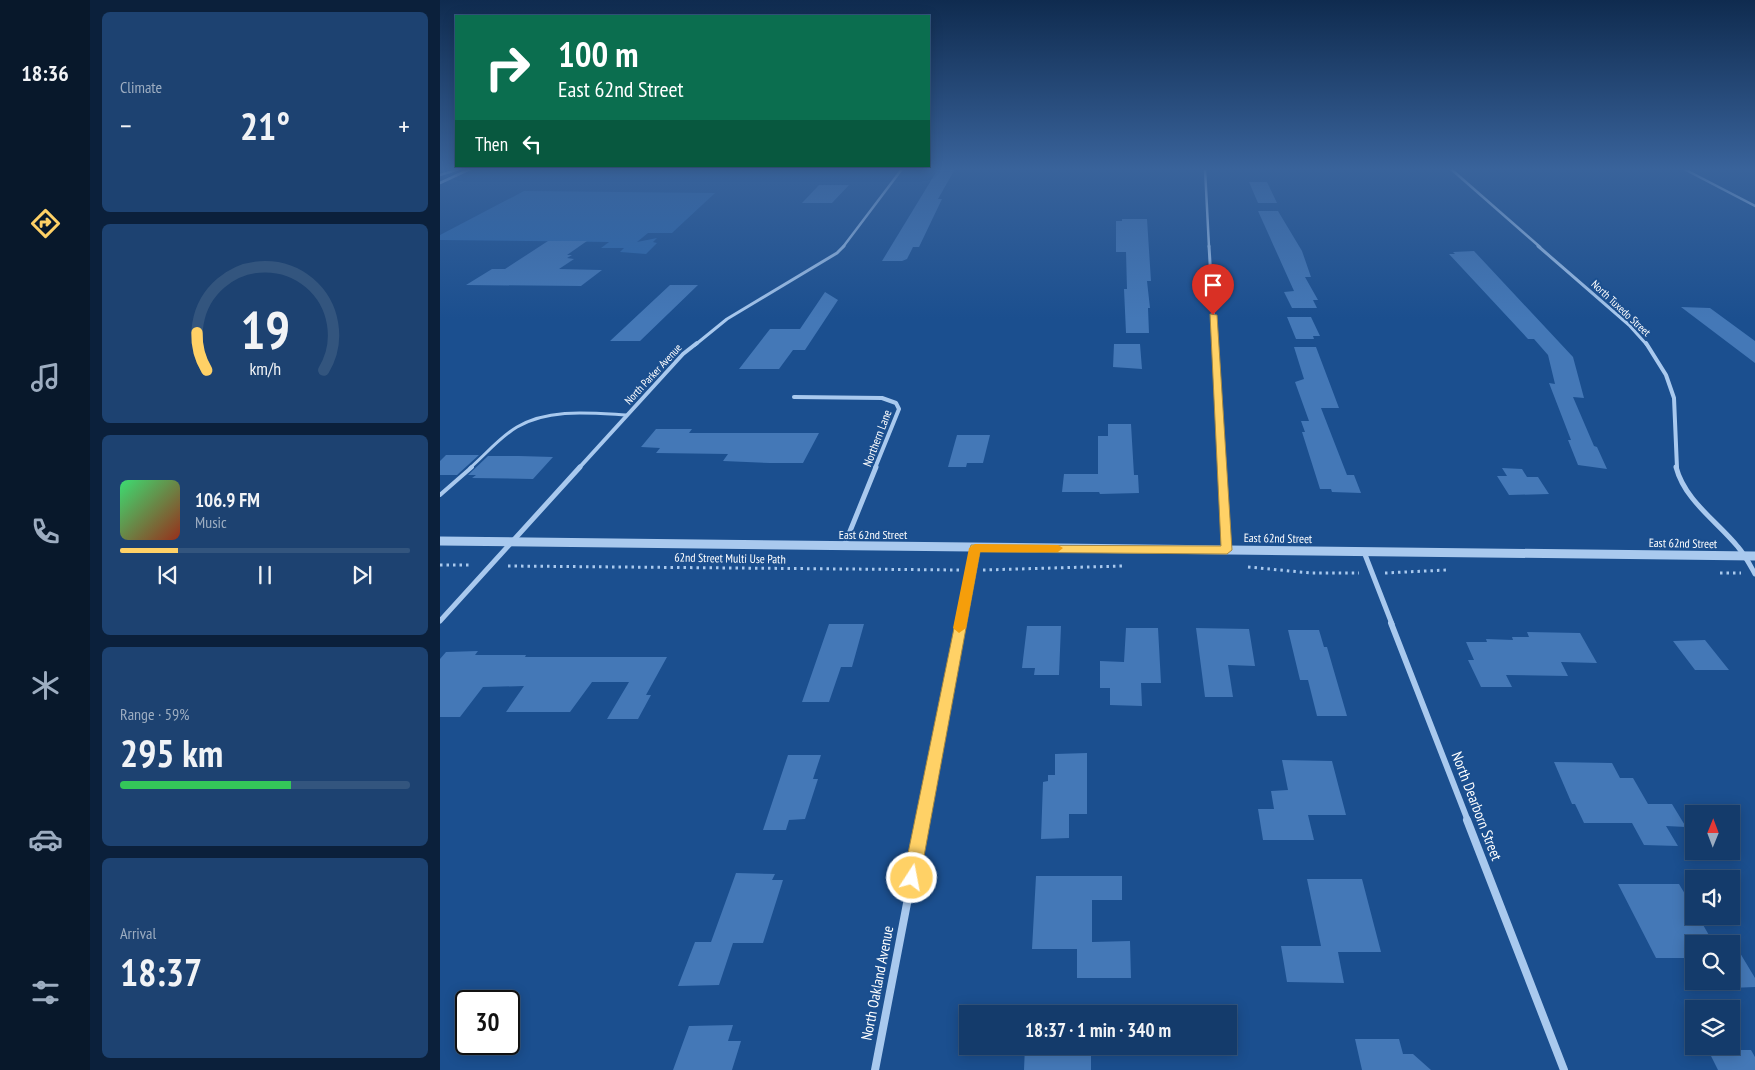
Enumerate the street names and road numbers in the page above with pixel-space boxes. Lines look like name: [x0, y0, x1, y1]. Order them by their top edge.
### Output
street label: North Tuxedo Street: [1588, 277, 1654, 339]
street label: North Parker Avenue: [621, 340, 685, 407]
street label: Northern Lane: [859, 407, 895, 469]
street label: East 62nd Street: [839, 527, 908, 542]
street label: East 62nd Street: [1244, 530, 1313, 546]
street label: East 62nd Street: [1649, 535, 1718, 551]
street label: 62nd Street Multi Use Path: [674, 550, 786, 566]
street label: North Dearborn Street: [1448, 749, 1506, 863]
street label: North Oakland Avenue: [857, 924, 897, 1042]

